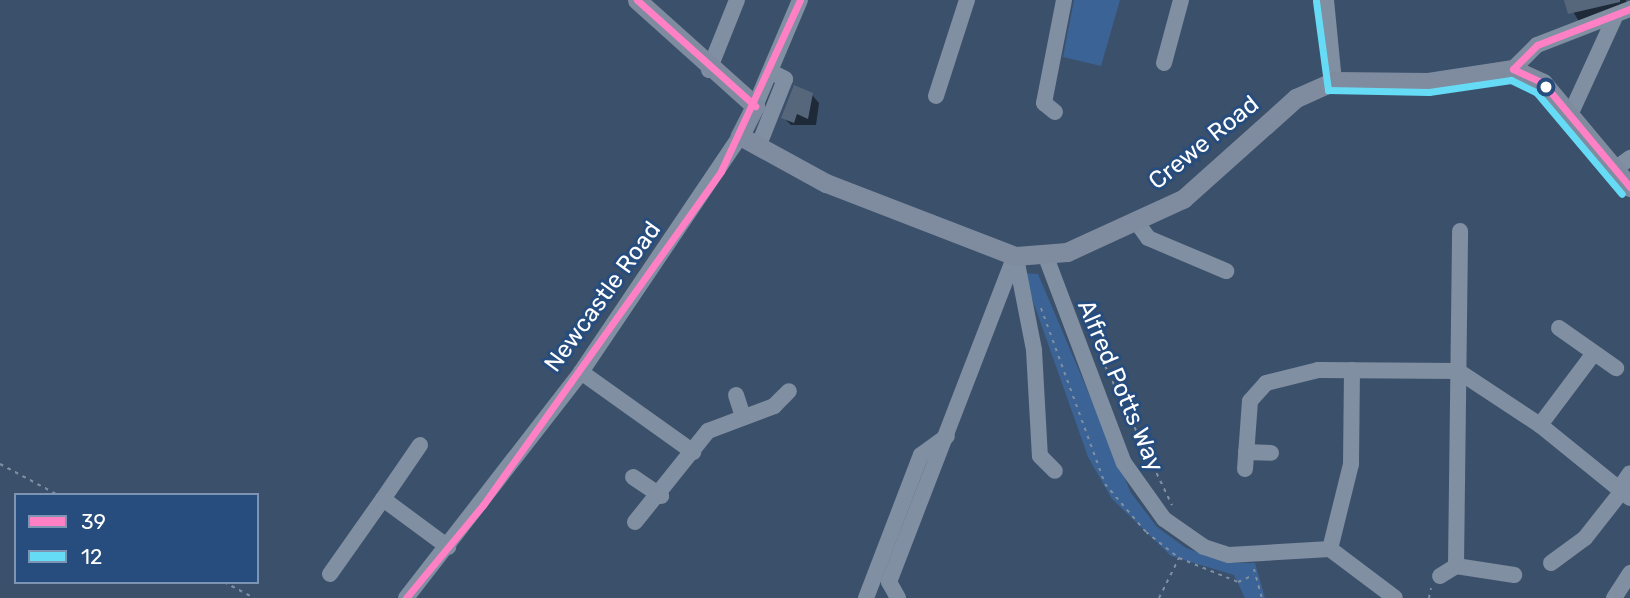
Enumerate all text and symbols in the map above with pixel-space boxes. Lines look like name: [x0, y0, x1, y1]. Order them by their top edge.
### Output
unlabelled marker: [1539, 80, 1553, 94]
street label: Crewe Road: [1143, 90, 1265, 196]
street label: Newcastle Road: [539, 216, 667, 378]
street label: Alfred Potts Way: [1071, 296, 1169, 476]
legend: [14, 493, 259, 584]
text: 39: [81, 509, 106, 534]
text: 12: [81, 544, 102, 569]

